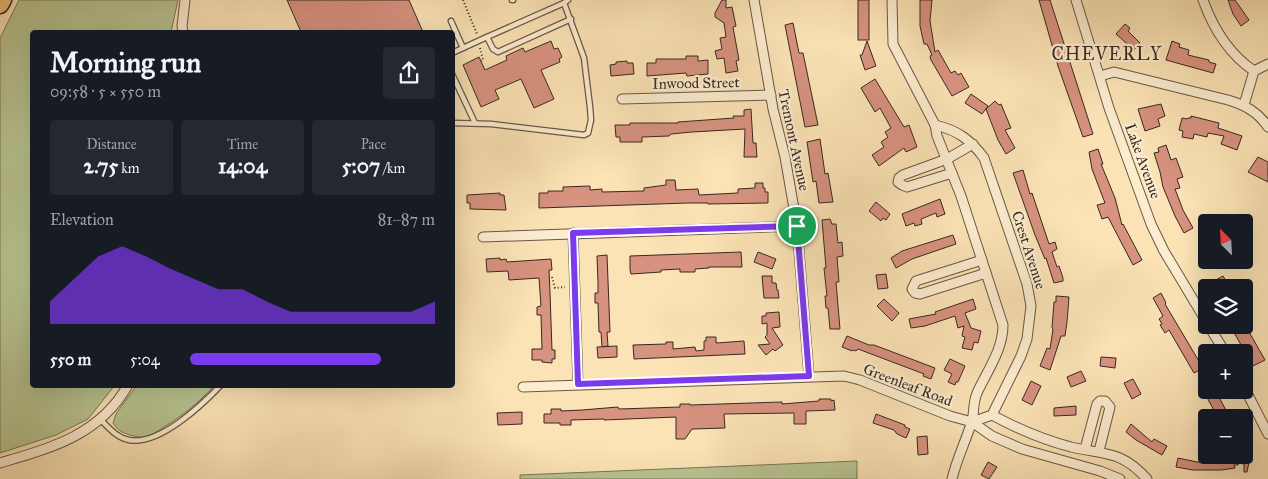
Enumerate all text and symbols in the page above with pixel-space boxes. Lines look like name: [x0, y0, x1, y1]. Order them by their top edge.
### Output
district label: CHEVERLY: [1052, 43, 1162, 65]
text: Morning run: [50, 45, 201, 80]
button: share: [383, 47, 435, 99]
street label: Inwood Street: [652, 73, 741, 93]
text: 09:58 · 5 × 550 m: [50, 82, 161, 101]
street label: Tremont Avenue: [774, 87, 814, 193]
street label: Lake Avenue: [1121, 121, 1165, 201]
text: Distance: [86, 136, 137, 153]
text: Time: [227, 136, 258, 153]
text: Pace: [361, 136, 386, 153]
text: 2.75: [83, 153, 118, 179]
text: 14:04: [218, 153, 267, 179]
text: 5:07: [342, 153, 380, 179]
text: km: [118, 160, 140, 177]
text: /km: [380, 160, 405, 177]
pin: [776, 205, 818, 247]
street label: Crest Avenue: [1008, 209, 1050, 291]
text: Elevation: [50, 210, 114, 229]
text: 81–87 m: [378, 210, 435, 229]
icon: arrive: [783, 212, 811, 240]
north arrow: [1198, 214, 1252, 269]
map controls: [1198, 214, 1253, 464]
button: layers: [1198, 279, 1253, 334]
button: +: [1198, 344, 1253, 399]
text: 550 m: [50, 350, 91, 369]
text: 5:04: [130, 350, 160, 369]
street label: Greenleaf Road: [861, 360, 956, 410]
button: −: [1198, 409, 1253, 464]

